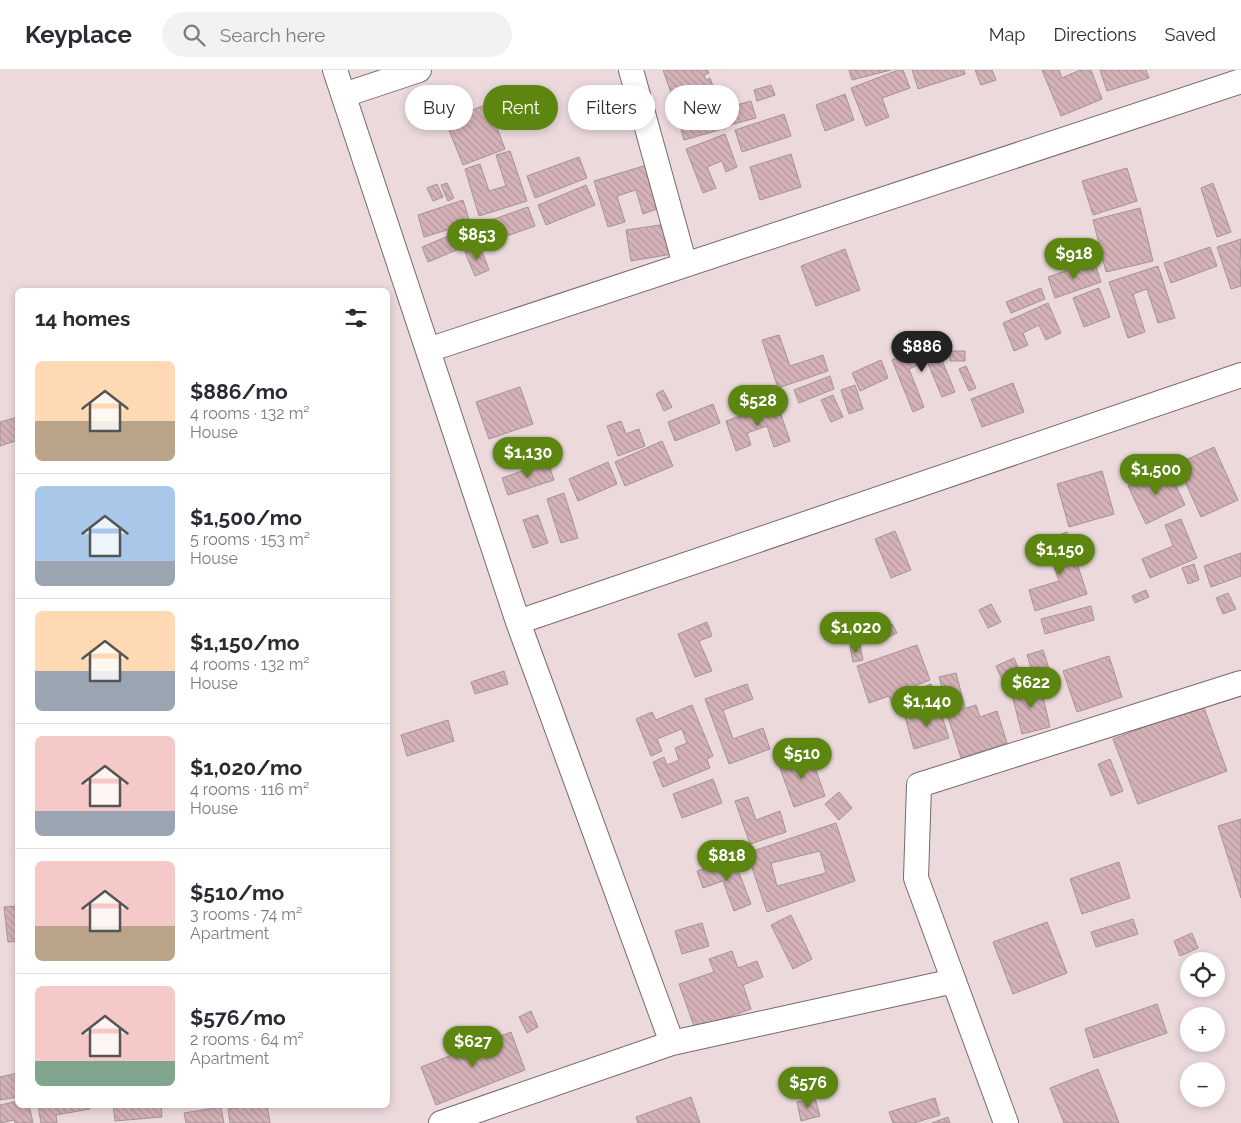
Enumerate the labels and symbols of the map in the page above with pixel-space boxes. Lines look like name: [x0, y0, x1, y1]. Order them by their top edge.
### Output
pin: $853: [447, 218, 507, 261]
pin: $918: [1044, 238, 1104, 280]
pin: $886: [892, 330, 952, 373]
pin: $528: [728, 384, 788, 427]
pin: $1,130: [487, 436, 569, 479]
pin: $1,500: [1115, 454, 1197, 496]
pin: $1,150: [1019, 534, 1101, 576]
pin: $1,020: [815, 612, 897, 654]
pin: $622: [1001, 666, 1061, 709]
pin: $1,140: [886, 686, 968, 728]
pin: $510: [772, 738, 832, 780]
pin: $818: [697, 840, 757, 882]
pin: $627: [443, 1026, 503, 1068]
pin: $576: [778, 1066, 838, 1109]

